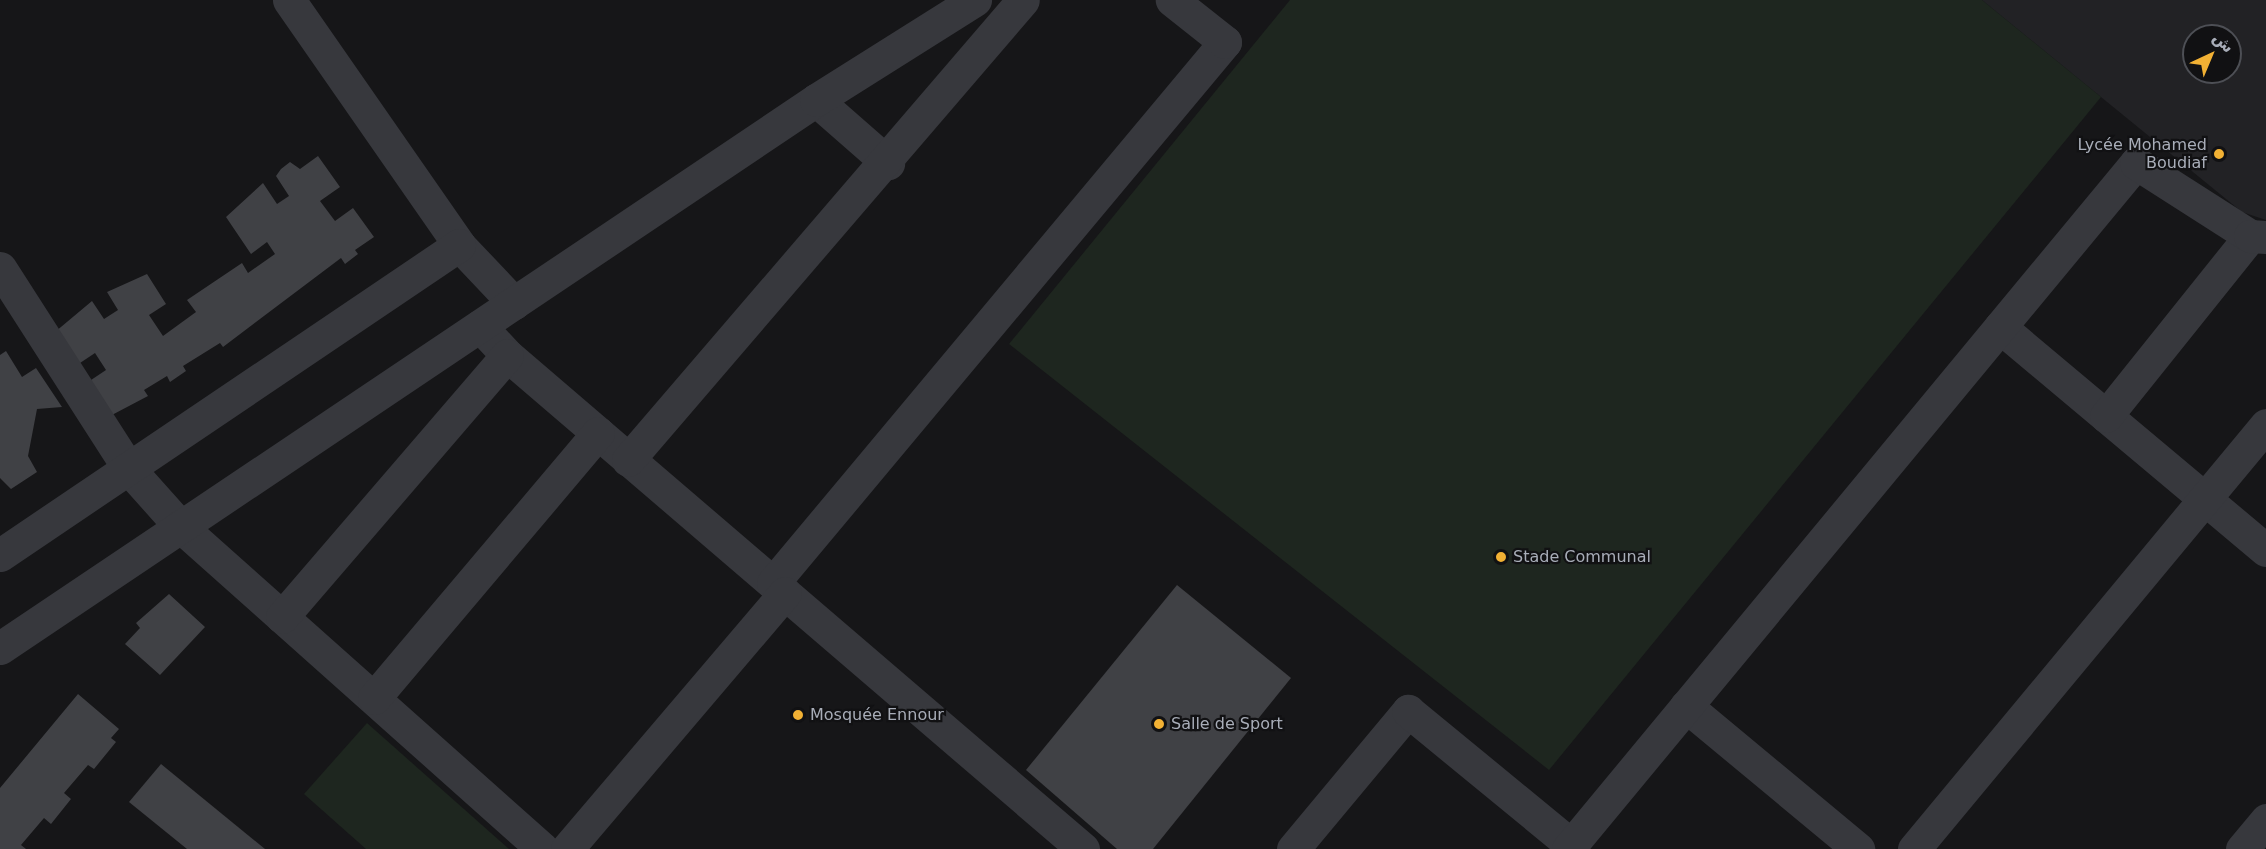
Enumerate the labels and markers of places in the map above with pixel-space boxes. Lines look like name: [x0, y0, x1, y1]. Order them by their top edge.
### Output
place label: Lycée Mohamed Boudiaf: [2077, 135, 2207, 173]
marker: Lycée Mohamed Boudiaf: [2212, 147, 2226, 161]
place label: Stade Communal: [1513, 547, 1651, 567]
marker: Stade Communal: [1494, 550, 1508, 564]
place label: Mosquée Ennour: [810, 705, 944, 725]
marker: Mosquée Ennour: [791, 708, 805, 722]
place label: Salle de Sport: [1171, 714, 1283, 734]
marker: Salle de Sport: [1152, 717, 1166, 731]

